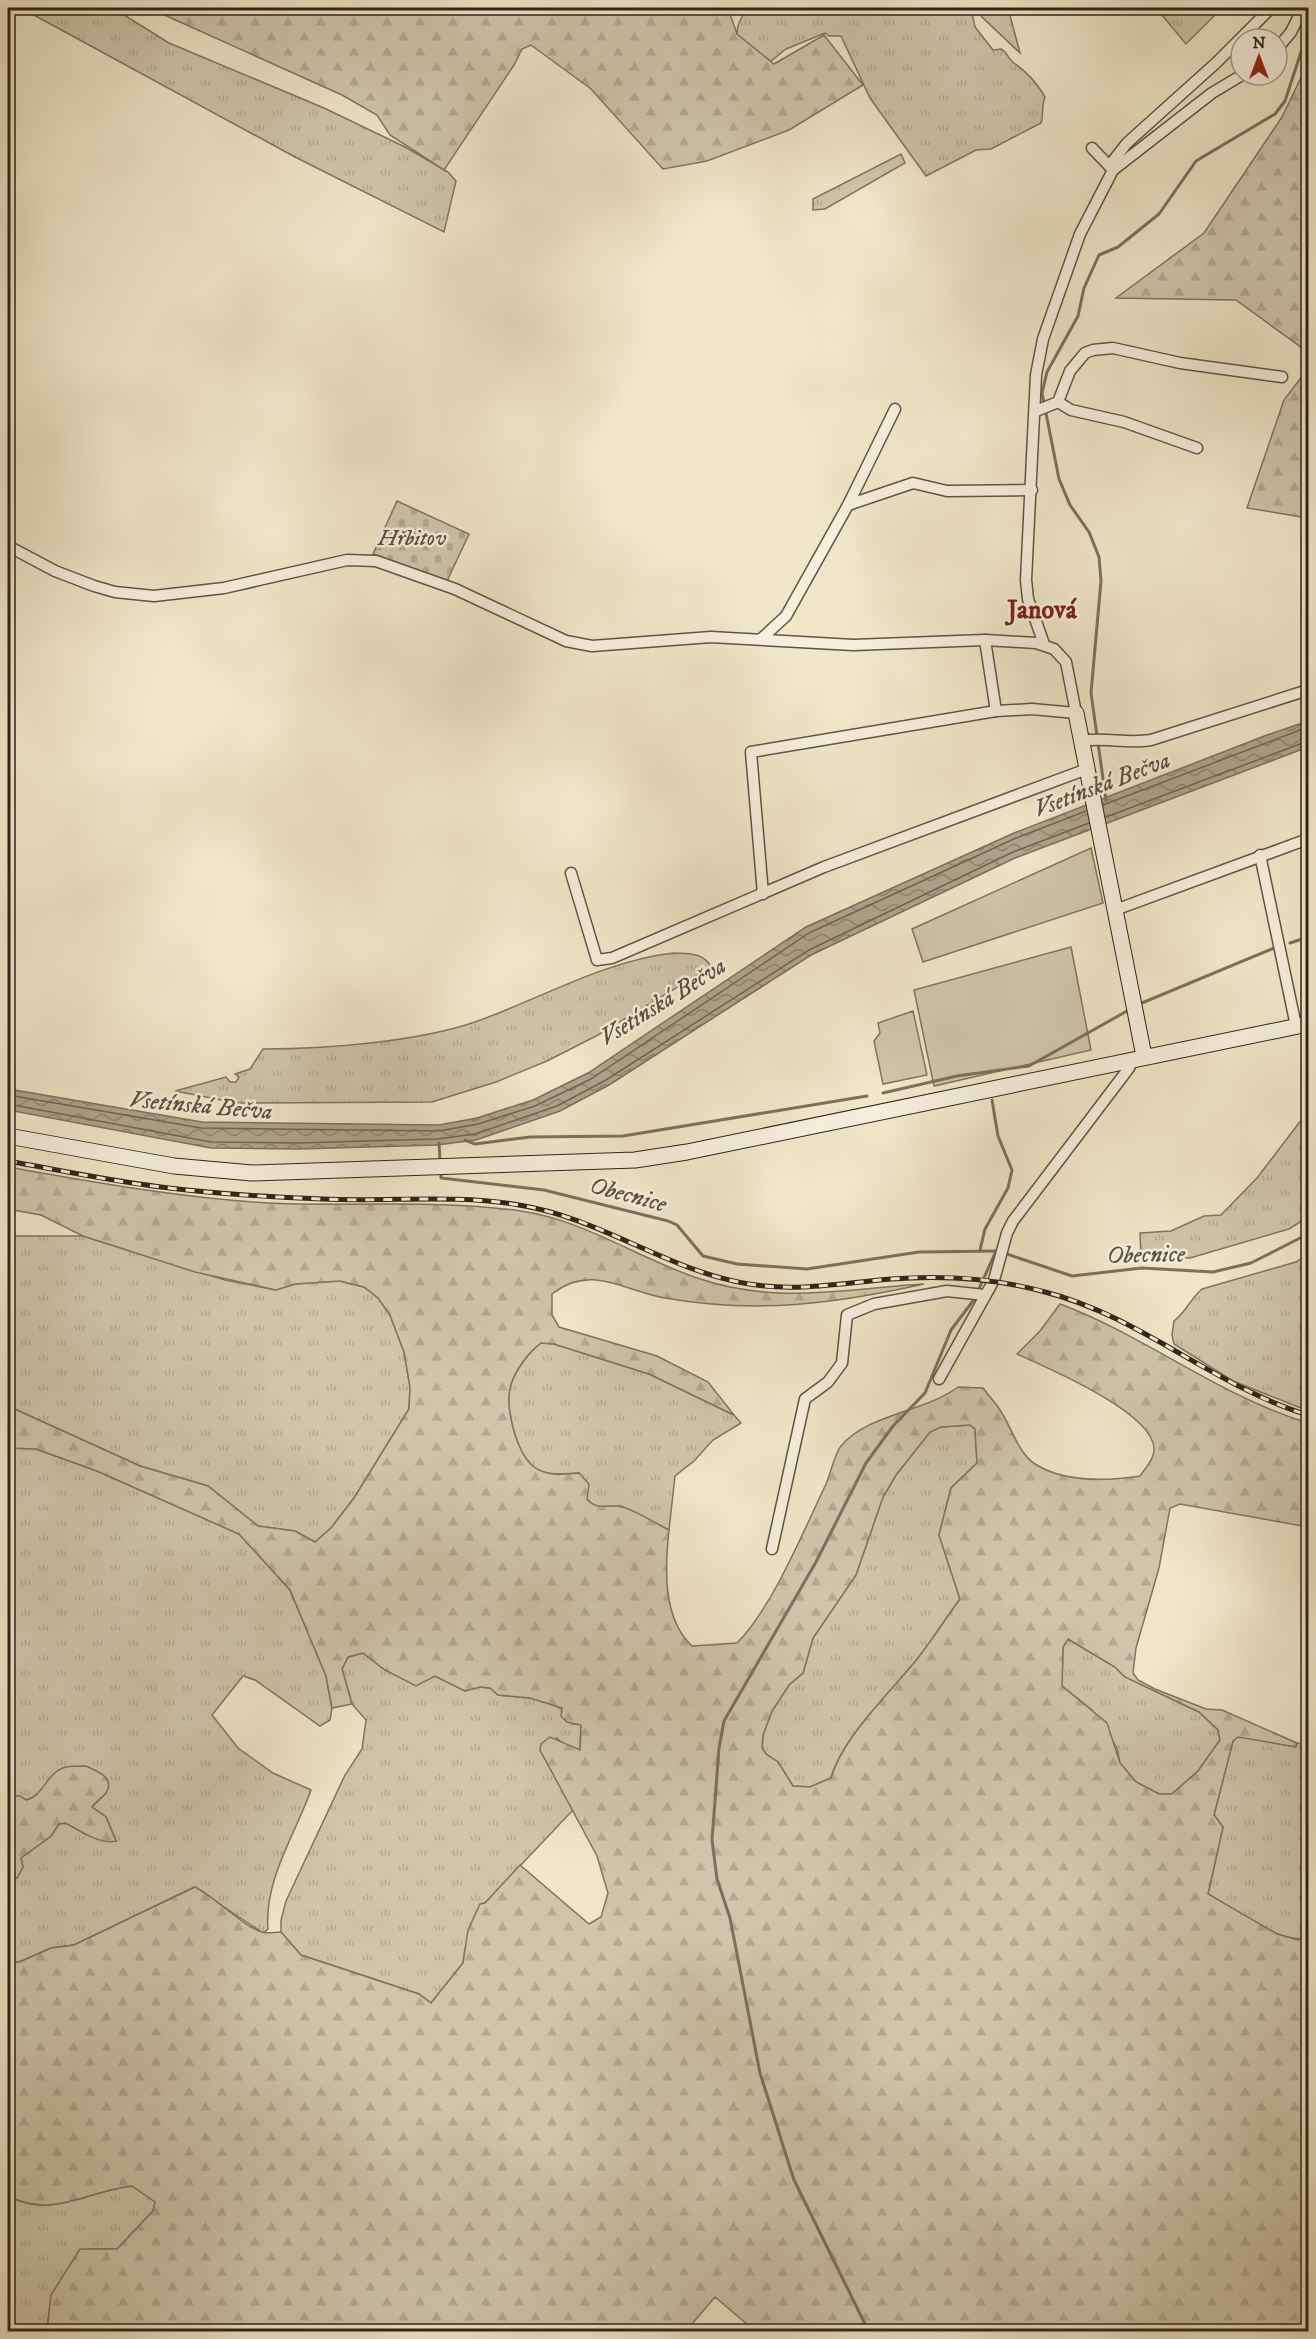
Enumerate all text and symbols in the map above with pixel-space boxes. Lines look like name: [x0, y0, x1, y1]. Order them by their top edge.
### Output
north arrow: [1229, 27, 1289, 87]
text: N: [1252, 33, 1266, 53]
park label: Hřbitov: [377, 525, 447, 552]
district label: Janová: [1004, 594, 1078, 627]
water label: Vsetínská Bečva: [1030, 745, 1174, 825]
water label: Vsetínská Bečva: [594, 951, 732, 1053]
water label: Vsetínská Bečva: [128, 1085, 274, 1127]
water label: Obecnice: [586, 1170, 670, 1220]
water label: Obecnice: [1107, 1239, 1186, 1271]

